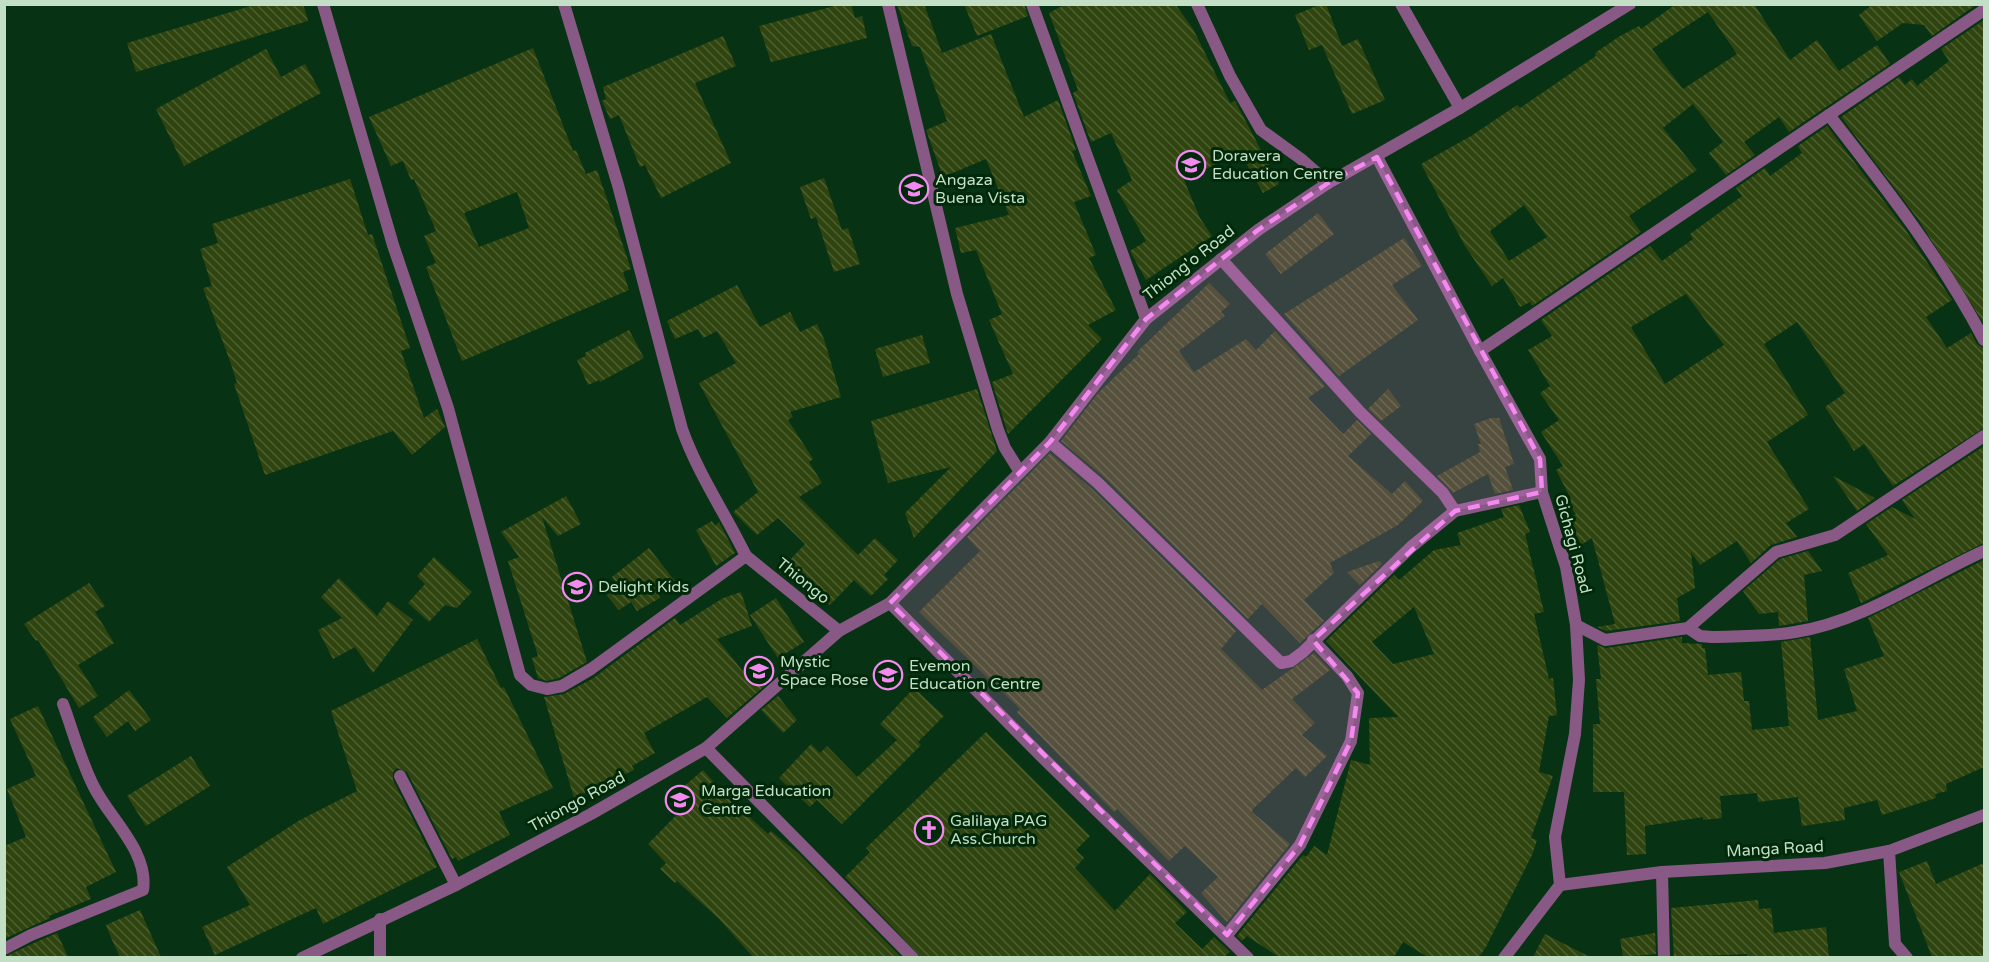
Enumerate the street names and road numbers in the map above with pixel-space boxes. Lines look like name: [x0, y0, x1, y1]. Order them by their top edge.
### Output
street label: Thiong'o Road: [1139, 221, 1239, 305]
street label: Gichagi Road: [1550, 492, 1596, 596]
street label: Thiongo: [772, 554, 834, 608]
street label: Thiongo Road: [525, 767, 629, 837]
street label: Manga Road: [1726, 836, 1824, 862]

